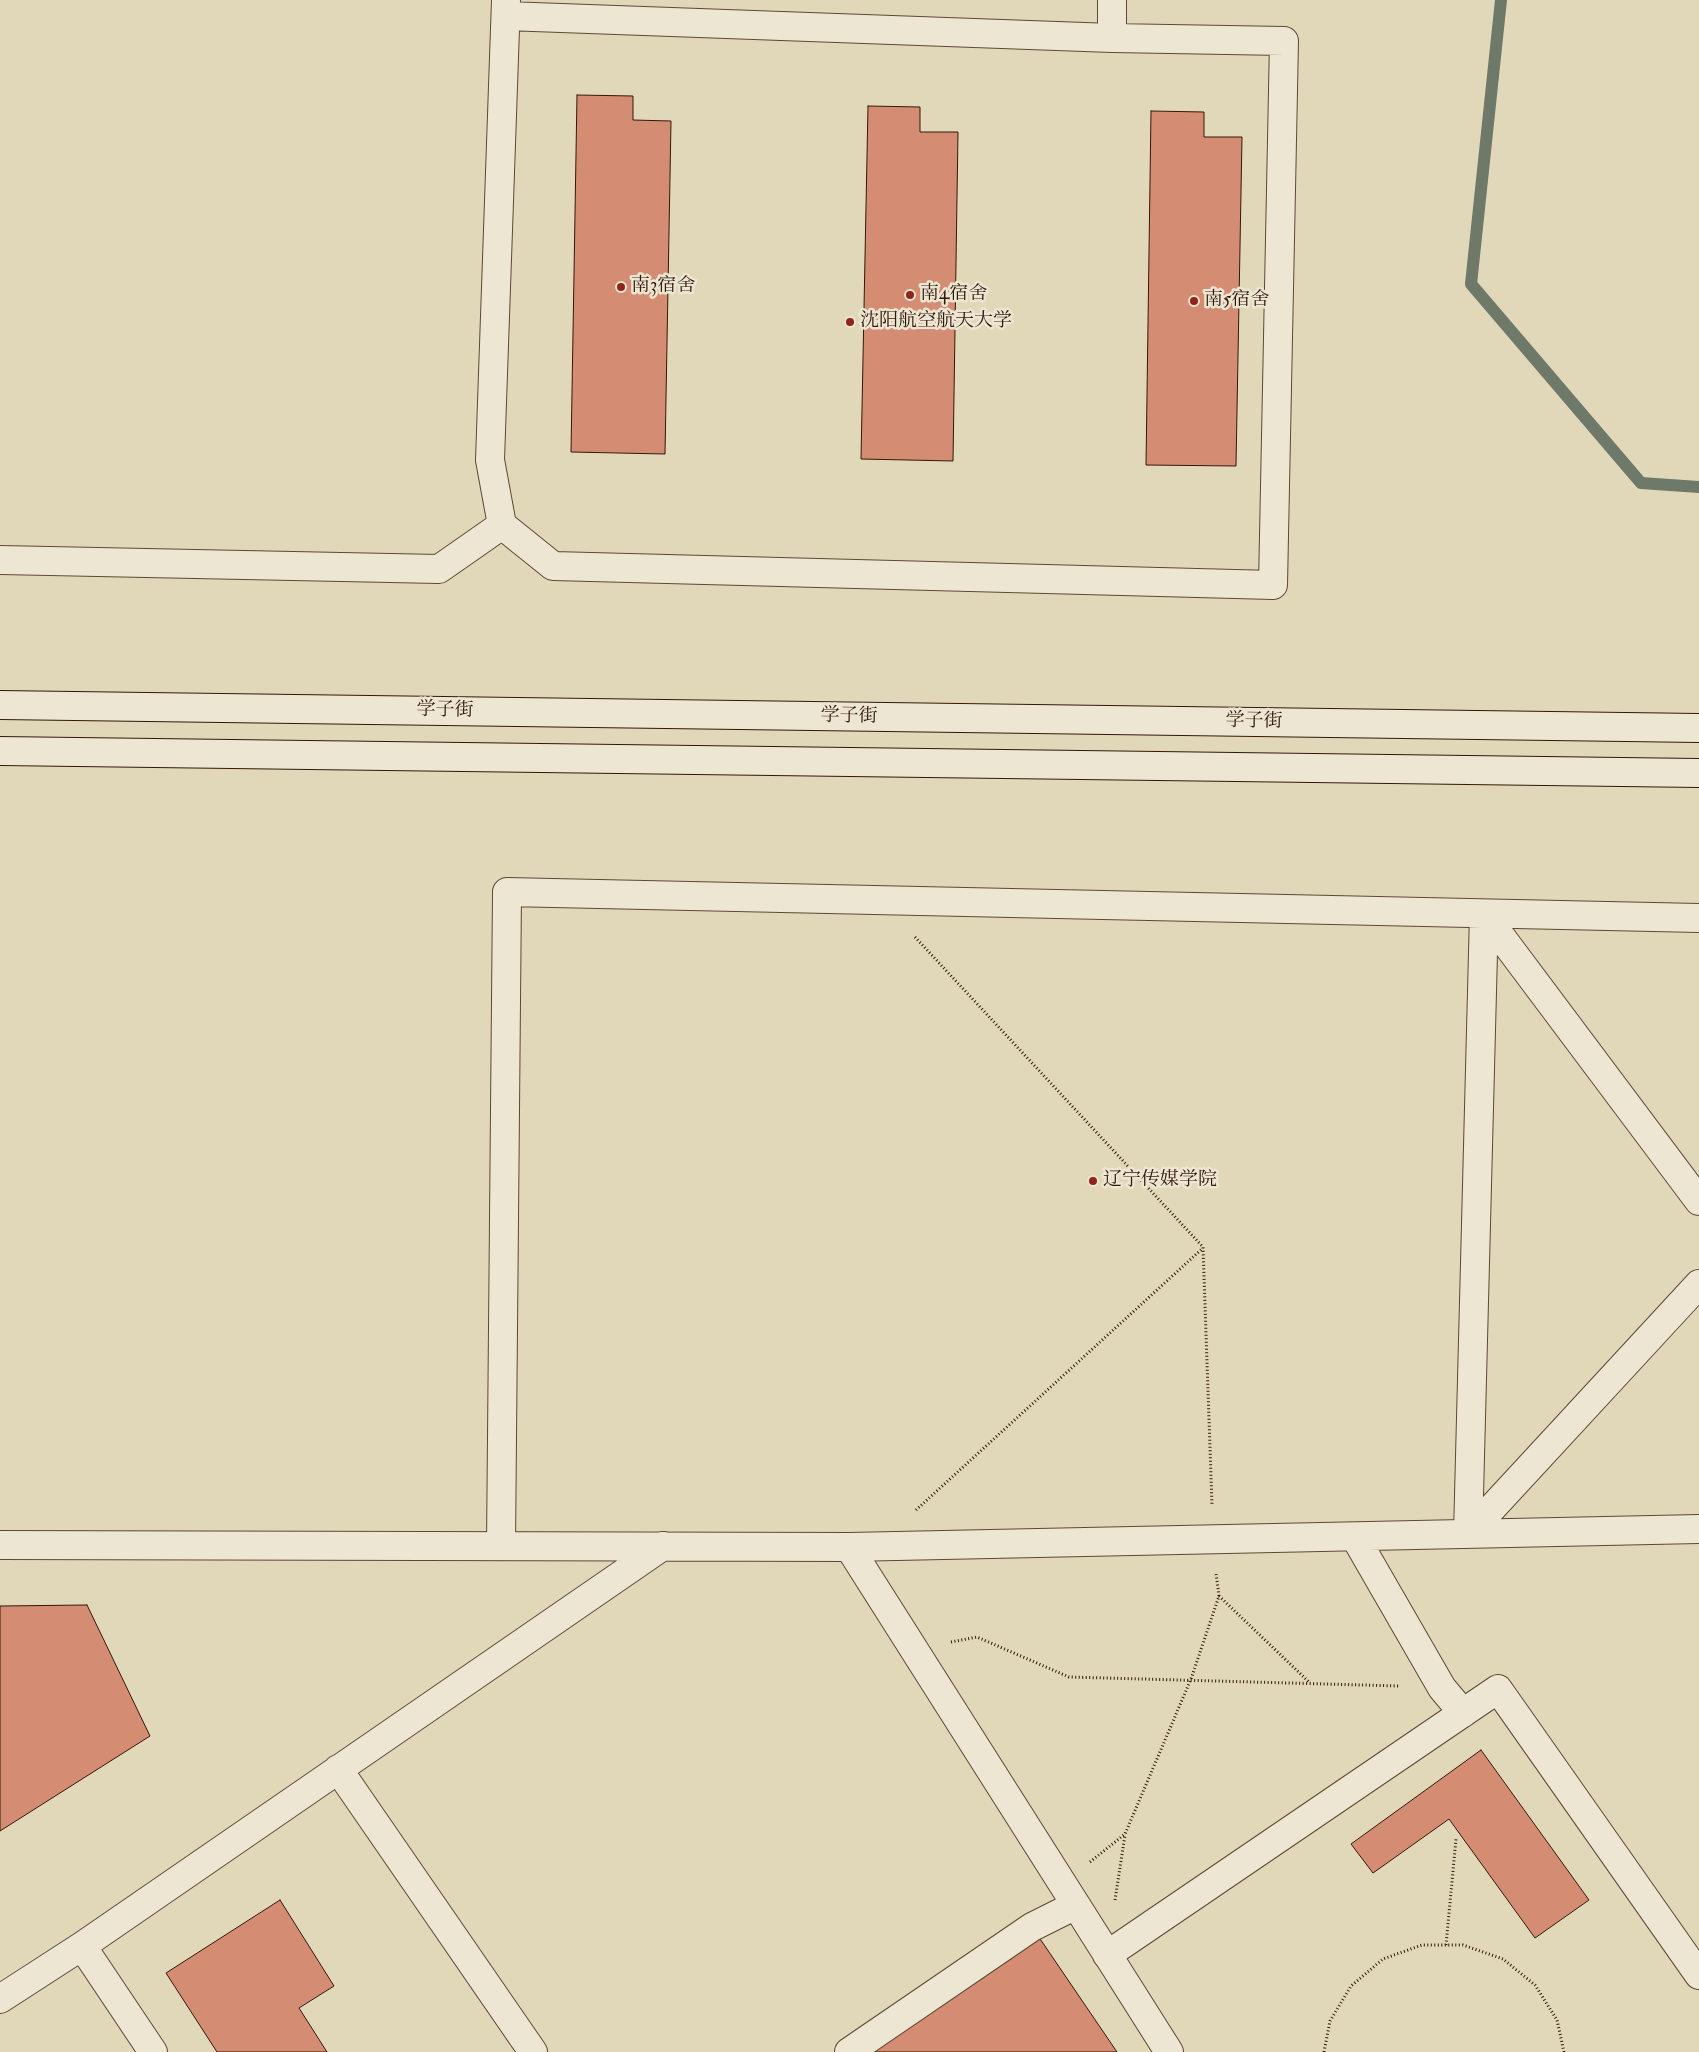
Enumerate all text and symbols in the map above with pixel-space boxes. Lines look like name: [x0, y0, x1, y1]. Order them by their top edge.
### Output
place label: 南3宿舍: [631, 276, 695, 298]
marker: 南3宿舍: [615, 281, 627, 293]
place label: 南4宿舍: [920, 284, 987, 306]
marker: 南4宿舍: [904, 289, 916, 301]
place label: 南5宿舍: [1204, 290, 1269, 312]
marker: 南5宿舍: [1188, 295, 1200, 307]
place label: 沈阳航空航天大学: [860, 311, 1012, 333]
marker: 沈阳航空航天大学: [844, 316, 856, 328]
street label: 学子街: [416, 699, 474, 723]
street label: 学子街: [820, 705, 878, 729]
street label: 学子街: [1225, 710, 1283, 734]
place label: 辽宁传媒学院: [1103, 1170, 1217, 1192]
marker: 辽宁传媒学院: [1087, 1175, 1099, 1187]

